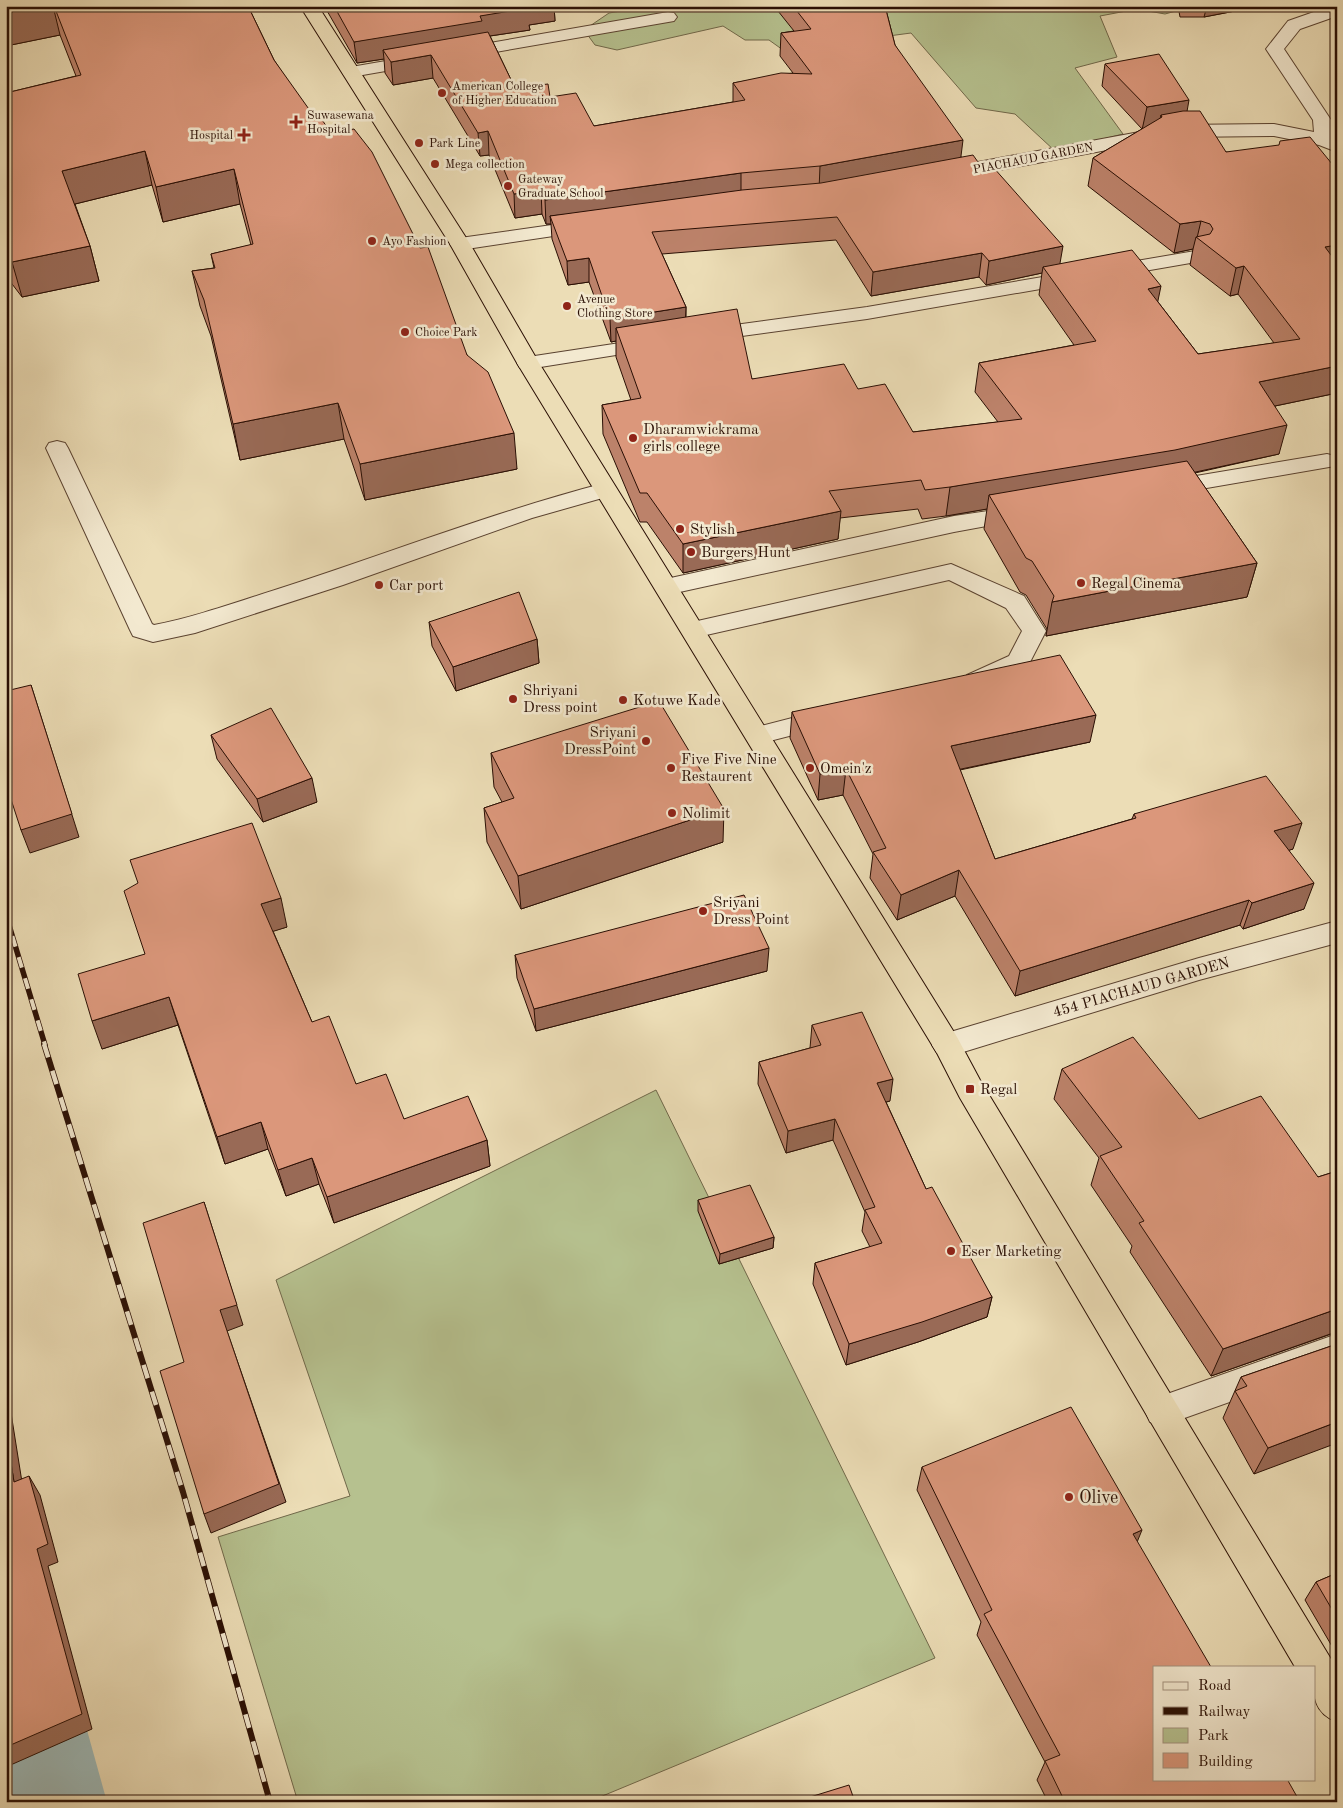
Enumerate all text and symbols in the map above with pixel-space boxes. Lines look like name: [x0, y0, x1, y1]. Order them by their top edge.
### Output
place label: American College of Higher Education: [452, 81, 557, 107]
marker: American College of Higher Education: [436, 87, 448, 99]
place label: Suwasewana Hospital: [307, 110, 374, 136]
marker: Suwasewana Hospital: [289, 115, 303, 129]
marker: Hospital: [237, 128, 251, 142]
place label: Hospital: [190, 130, 233, 142]
marker: Park Line: [413, 137, 425, 149]
place label: Park Line: [429, 138, 481, 150]
street label: PIACHAUD GARDEN: [972, 141, 1094, 177]
marker: Mega collection: [429, 158, 441, 170]
place label: Mega collection: [445, 159, 525, 171]
place label: Gateway Graduate School: [518, 174, 604, 200]
marker: Gateway Graduate School: [502, 180, 514, 192]
marker: Ayo Fashion: [366, 235, 378, 247]
place label: Ayo Fashion: [382, 236, 447, 248]
place label: Avenue Clothing Store: [577, 294, 653, 320]
marker: Avenue Clothing Store: [561, 300, 573, 312]
marker: Choice Park: [399, 326, 411, 338]
place label: Choice Park: [415, 327, 478, 339]
place label: Dharamwickrama girls college: [643, 423, 759, 455]
marker: Dharamwickrama girls college: [627, 432, 639, 444]
marker: Stylish: [674, 523, 686, 535]
place label: Stylish: [690, 523, 735, 538]
marker: Burgers Hunt: [685, 546, 697, 558]
place label: Burgers Hunt: [701, 546, 791, 561]
marker: Regal Cinema: [1075, 577, 1087, 589]
place label: Regal Cinema: [1091, 577, 1181, 592]
marker: Car port: [373, 579, 385, 591]
place label: Car port: [389, 579, 443, 594]
place label: Shriyani Dress point: [523, 684, 598, 716]
marker: Shriyani Dress point: [507, 693, 519, 705]
marker: Kotuwe Kade: [617, 694, 629, 706]
place label: Kotuwe Kade: [633, 694, 721, 709]
place label: Sriyani DressPoint: [564, 726, 636, 758]
marker: Sriyani DressPoint: [640, 735, 652, 747]
place label: Five Five Nine Restaurent: [681, 753, 777, 785]
marker: Five Five Nine Restaurent: [665, 762, 677, 774]
marker: Omein'z: [804, 762, 816, 774]
place label: Omein'z: [820, 762, 872, 777]
marker: Nolimit: [666, 807, 678, 819]
place label: Nolimit: [682, 807, 730, 822]
place label: Sriyani Dress Point: [713, 896, 789, 928]
marker: Sriyani Dress Point: [697, 905, 709, 917]
street label: 454 PIACHAUD GARDEN: [1051, 956, 1232, 1021]
marker: Regal: [964, 1083, 976, 1095]
place label: Regal: [980, 1083, 1017, 1098]
marker: Eser Marketing: [945, 1245, 957, 1257]
place label: Eser Marketing: [961, 1245, 1061, 1260]
place label: Olive: [1079, 1489, 1118, 1507]
marker: Olive: [1063, 1491, 1075, 1503]
legend: [1153, 1666, 1316, 1780]
text: Road: [1198, 1679, 1232, 1694]
text: Railway: [1198, 1705, 1251, 1720]
text: Park: [1198, 1729, 1229, 1744]
text: Building: [1198, 1755, 1253, 1770]

